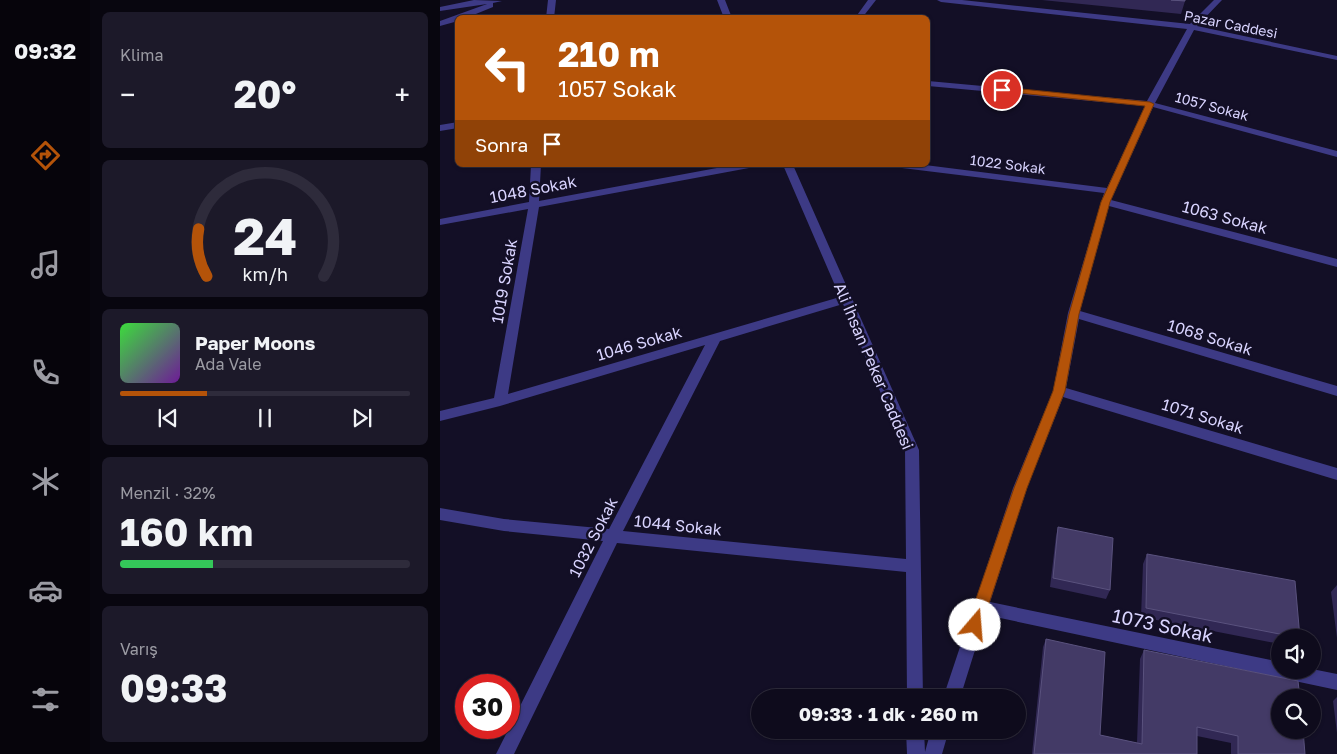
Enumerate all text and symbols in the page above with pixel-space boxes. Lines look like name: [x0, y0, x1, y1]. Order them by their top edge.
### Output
street label: Pazar Caddesi: [1183, 7, 1279, 41]
text: 210 m: [558, 33, 660, 75]
icon: left: [475, 35, 540, 100]
text: 09:32: [14, 37, 76, 64]
text: Klima: [120, 45, 164, 65]
pin: [981, 69, 1023, 111]
text: 20°: [234, 71, 296, 116]
text: 1057 Sokak: [558, 75, 677, 102]
icon: arrive: [988, 76, 1016, 104]
text: −: [120, 78, 135, 111]
text: +: [395, 78, 410, 111]
street label: 1057 Sokak: [1173, 88, 1251, 124]
icon: arrive: [538, 130, 566, 158]
text: Sonra: [475, 133, 528, 156]
icon: directions: [28, 138, 63, 173]
street label: 1022 Sokak: [969, 151, 1047, 177]
street label: 1048 Sokak: [488, 171, 578, 207]
street label: 1063 Sokak: [1180, 196, 1270, 238]
text: 24: [233, 204, 297, 266]
street label: 1019 Sokak: [487, 237, 521, 325]
icon: music: [28, 247, 63, 282]
text: km/h: [242, 263, 288, 285]
street label: Ali İhsan Peker Caddesi: [830, 279, 918, 453]
street label: 1068 Sokak: [1165, 315, 1255, 359]
street label: 1046 Sokak: [594, 321, 684, 365]
text: Paper Moons: [195, 331, 315, 354]
text: Ada Vale: [195, 354, 261, 374]
icon: phone: [28, 355, 63, 390]
street label: 1071 Sokak: [1160, 394, 1246, 438]
icon: previous: [154, 404, 182, 432]
icon: pause: [251, 404, 279, 432]
icon: next: [348, 404, 376, 432]
icon: climate: [28, 464, 63, 499]
text: Menzil · 32%: [120, 483, 215, 503]
street label: 1032 Sokak: [564, 494, 622, 580]
text: 160 km: [120, 509, 253, 554]
street label: 1044 Sokak: [633, 510, 723, 540]
icon: car: [28, 573, 63, 608]
position arrow: [948, 598, 1000, 650]
street label: 1073 Sokak: [1110, 603, 1216, 647]
map controls: [1271, 629, 1321, 739]
button: sound: [1271, 629, 1321, 679]
text: Varış: [120, 639, 158, 659]
text: 09:33: [120, 665, 227, 710]
speed limit sign: 30: [455, 674, 520, 739]
icon: filters: [28, 682, 63, 717]
button: search: [1271, 689, 1321, 739]
text: 09:33 · 1 dk · 260 m: [799, 702, 978, 725]

